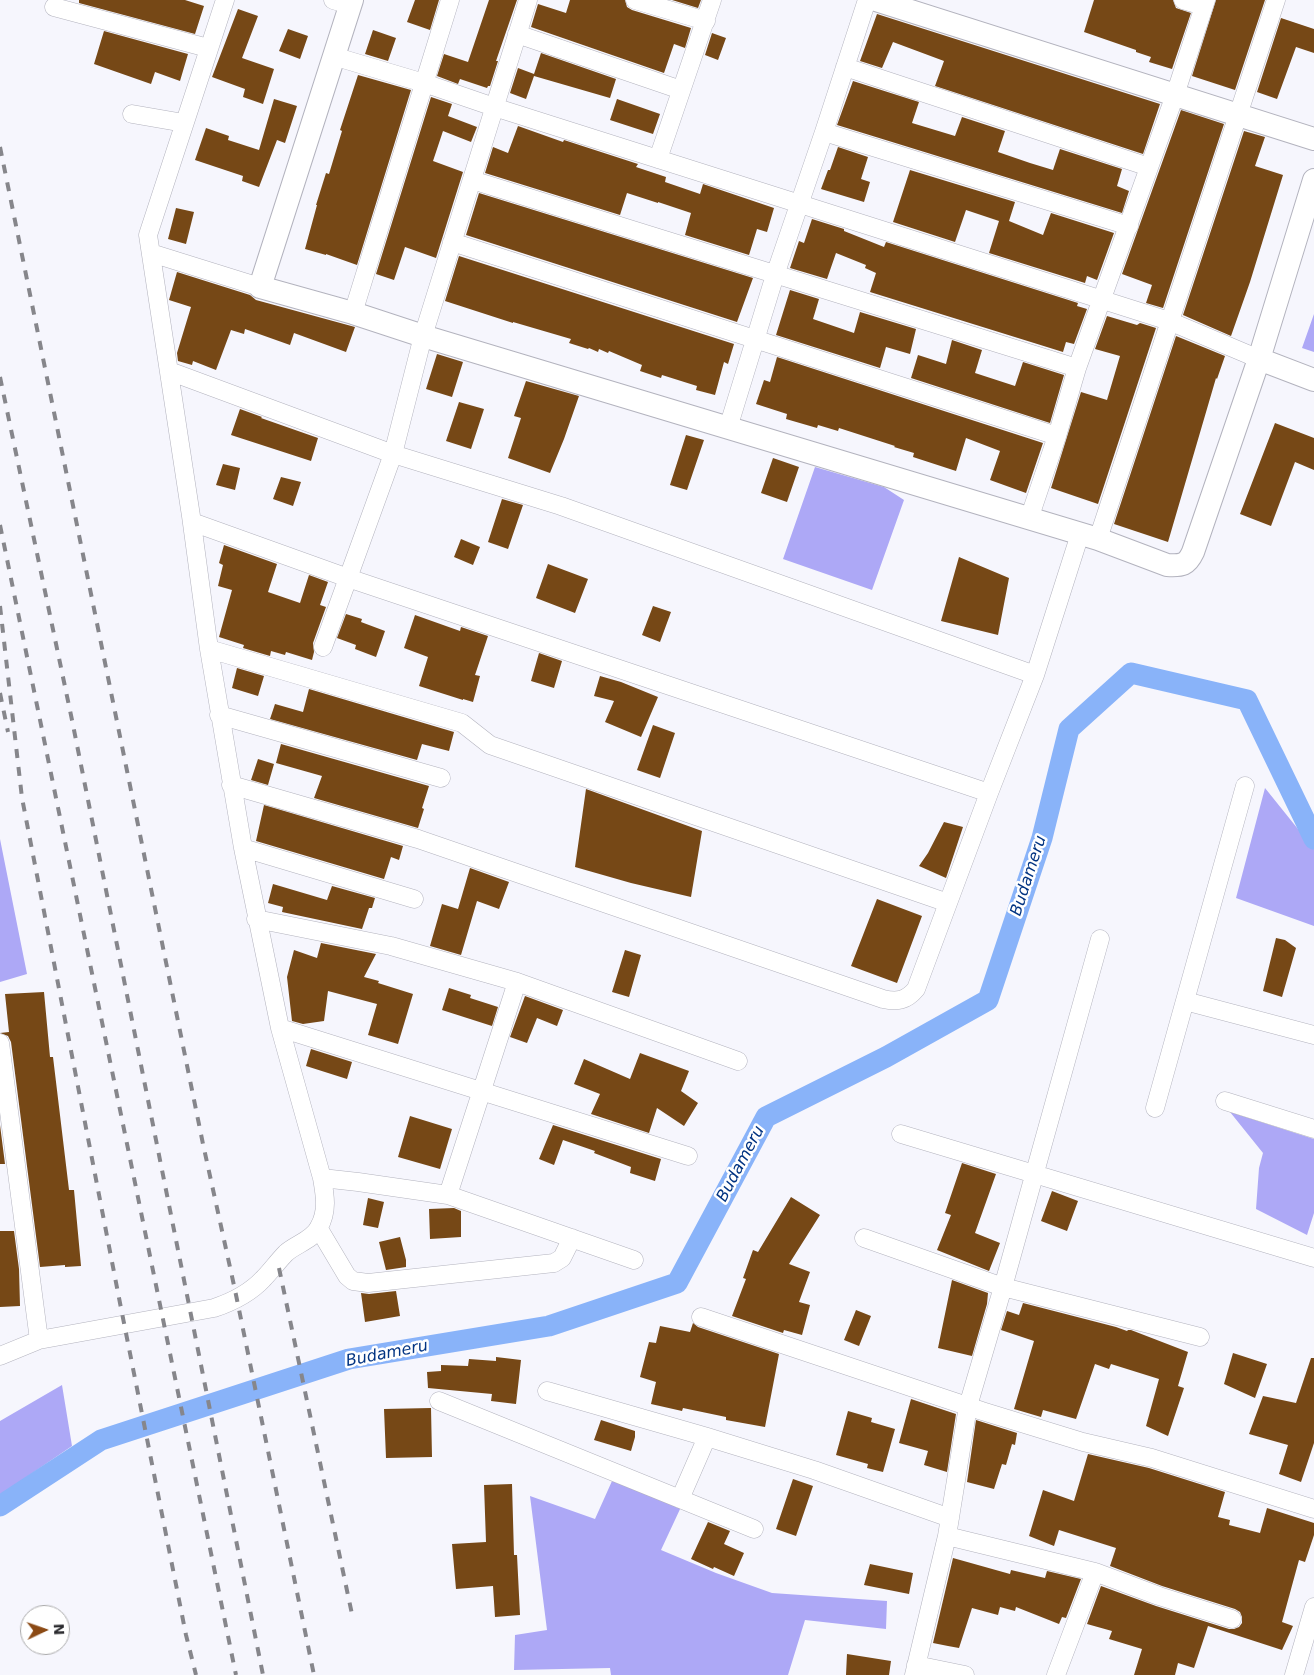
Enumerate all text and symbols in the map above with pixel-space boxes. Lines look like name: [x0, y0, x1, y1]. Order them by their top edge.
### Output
water label: Budameru: [1007, 833, 1051, 919]
water label: Budameru: [713, 1123, 769, 1205]
water label: Budameru: [344, 1337, 430, 1371]
north arrow: [20, 1605, 70, 1655]
text: N: [51, 1623, 67, 1636]

